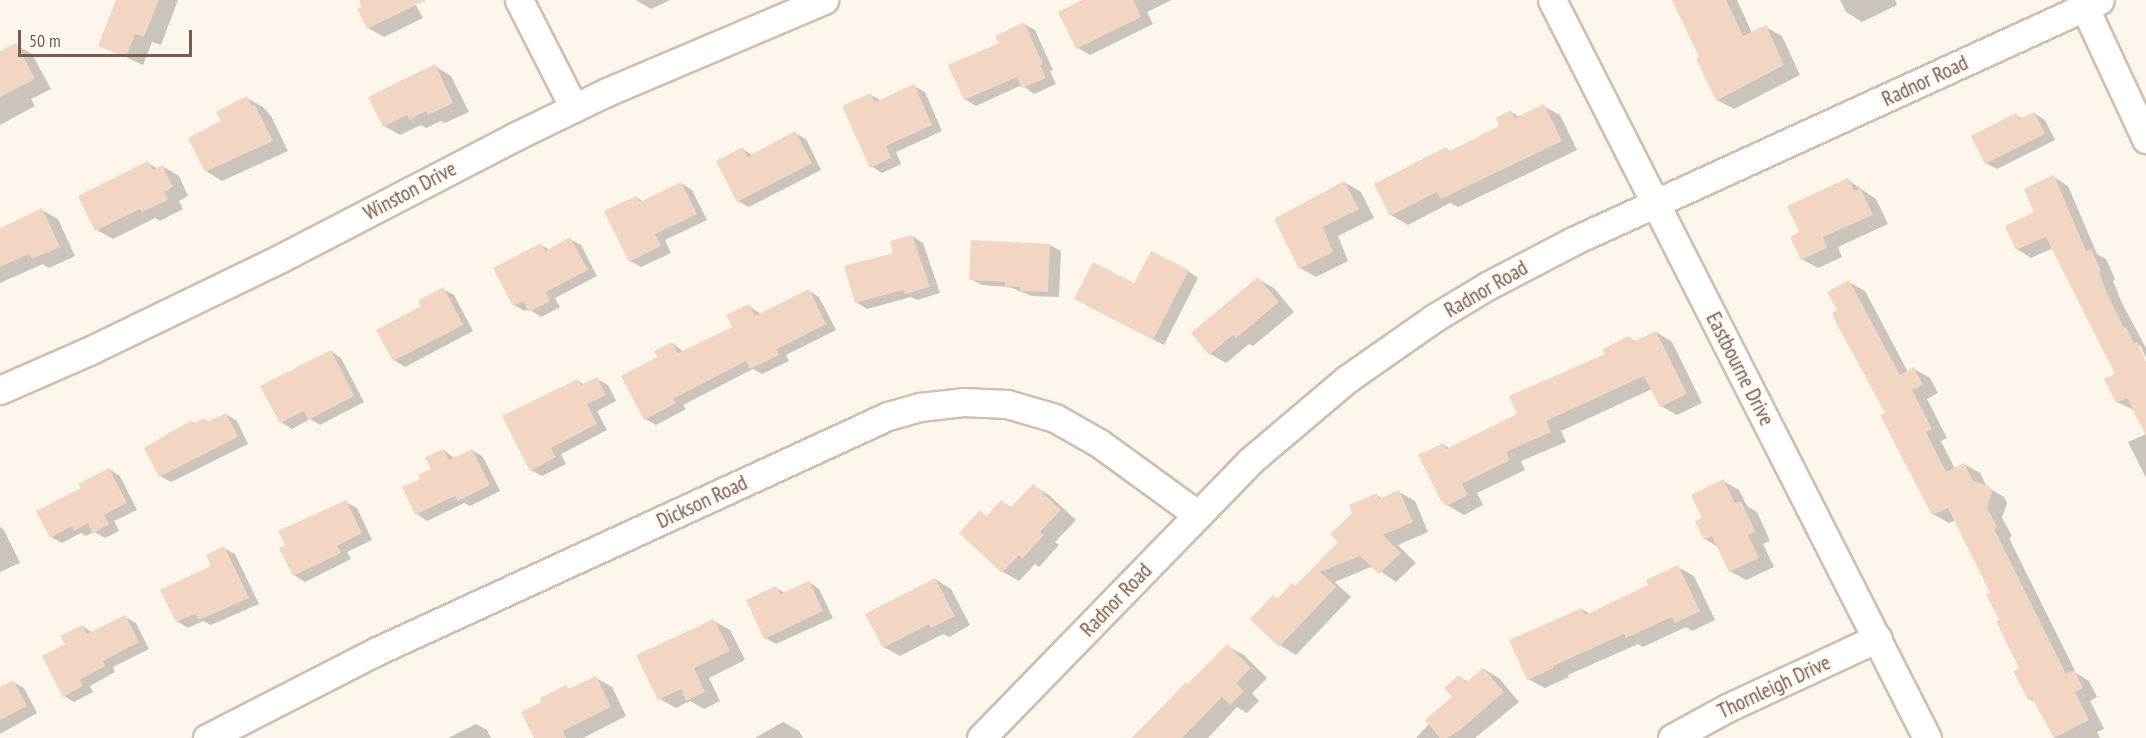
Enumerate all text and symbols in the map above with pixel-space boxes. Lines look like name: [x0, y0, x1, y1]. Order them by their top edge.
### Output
scale bar: [21, 18, 195, 56]
text: 50 m: [29, 29, 61, 52]
street label: Radnor Road: [1878, 50, 1972, 112]
street label: Winston Drive: [359, 156, 461, 226]
street label: Radnor Road: [1440, 255, 1532, 323]
street label: Eastbourne Drive: [1701, 308, 1779, 430]
street label: Dickson Road: [653, 470, 751, 534]
street label: Radnor Road: [1075, 558, 1157, 642]
street label: Thornleigh Drive: [1714, 650, 1834, 724]

